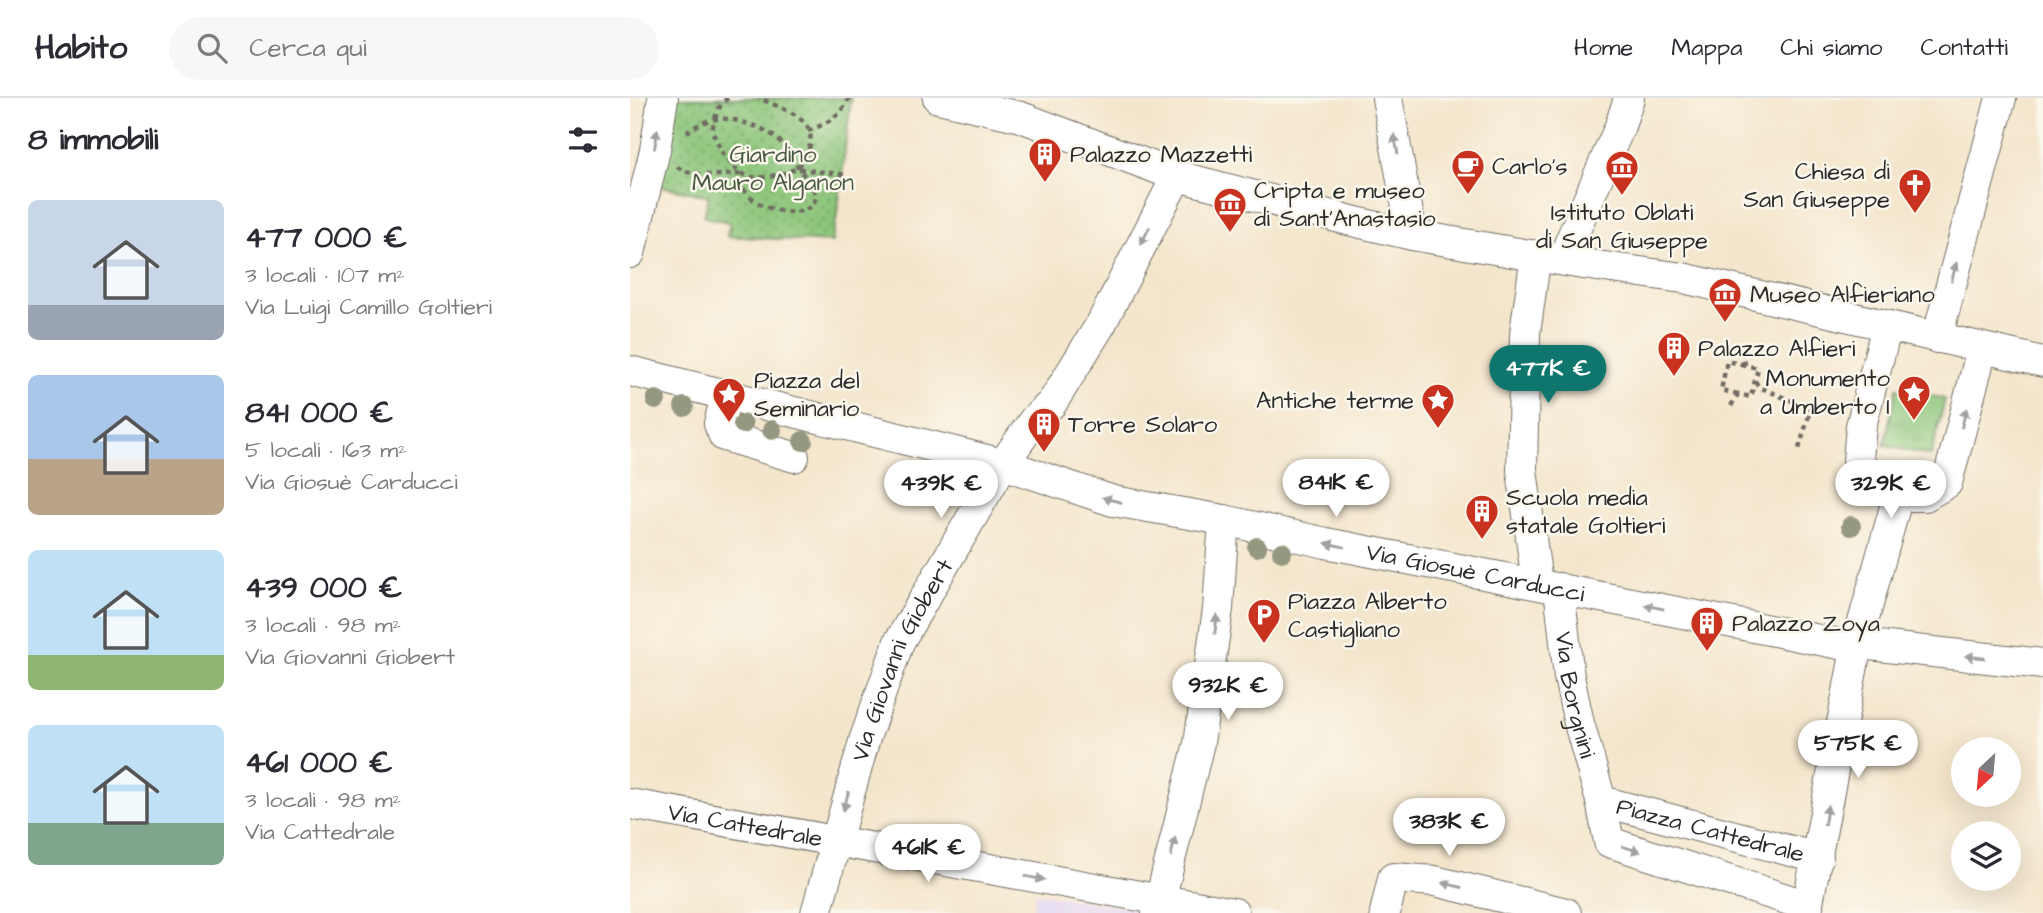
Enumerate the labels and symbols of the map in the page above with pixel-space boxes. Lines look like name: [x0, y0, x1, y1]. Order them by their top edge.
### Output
one-way arrow: [651, 128, 662, 150]
one-way arrow: [1390, 133, 1401, 155]
building icon: Palazzo Mazzetti: [1026, 135, 1064, 184]
park label: Giardino Mauro Alganon: [692, 138, 854, 201]
place label: Palazzo Mazzetti: [1070, 138, 1253, 172]
cafe icon: Carlo's: [1449, 147, 1487, 196]
museum icon: Istituto Oblati di San Giuseppe: [1603, 148, 1641, 197]
place label: Carlo's: [1492, 150, 1568, 184]
place label: Chiesa di San Giuseppe: [1744, 155, 1890, 217]
church icon: Chiesa di San Giuseppe: [1896, 166, 1934, 215]
place label: Cripta e museo di Sant'Anastasio: [1254, 174, 1436, 236]
museum icon: Cripta e museo di Sant'Anastasio: [1211, 185, 1249, 234]
place label: Istituto Oblati di San Giuseppe: [1536, 196, 1708, 258]
one-way arrow: [1140, 226, 1151, 246]
one-way arrow: [1950, 261, 1960, 282]
museum icon: Museo Alfieriano: [1706, 275, 1744, 324]
place label: Museo Alfieriano: [1750, 278, 1935, 312]
building icon: Palazzo Alfieri: [1655, 329, 1693, 378]
place label: Palazzo Alfieri: [1698, 332, 1856, 366]
pin: 477K €: [1491, 345, 1605, 405]
place label: Monumento a Umberto I: [1760, 362, 1891, 424]
place label: Piazza del Seminario: [754, 364, 860, 426]
place icon: Monumento a Umberto I: [1895, 373, 1933, 422]
place icon: Piazza del Seminario: [710, 375, 748, 424]
place icon: Antiche terme: [1419, 381, 1457, 430]
place label: Antiche terme: [1256, 384, 1414, 418]
building icon: Torre Solaro: [1025, 405, 1063, 454]
one-way arrow: [1959, 407, 1970, 429]
place label: Torre Solaro: [1068, 408, 1218, 442]
pin: 439K €: [884, 460, 998, 520]
pin: 841K €: [1279, 460, 1393, 519]
pin: 329K €: [1834, 460, 1948, 520]
place label: Scuola media statale Goltieri: [1506, 481, 1666, 543]
building icon: Scuola media statale Goltieri: [1463, 492, 1501, 541]
one-way arrow: [1101, 494, 1123, 505]
street label: Via Giosuè Carducci: [1363, 535, 1588, 612]
one-way arrow: [1324, 539, 1346, 550]
street label: Via Giovanni Giobert: [843, 552, 962, 765]
place label: Piazza Alberto Castigliano: [1288, 585, 1447, 648]
parking icon: Piazza Alberto Castigliano: [1245, 596, 1283, 645]
one-way arrow: [1643, 601, 1665, 612]
building icon: Palazzo Zoya: [1688, 604, 1726, 653]
place label: Palazzo Zoya: [1732, 607, 1880, 642]
one-way arrow: [1210, 612, 1221, 634]
street label: Via Borgnini: [1546, 630, 1604, 762]
one-way arrow: [1964, 651, 1986, 662]
pin: 932K €: [1171, 662, 1285, 722]
pin: 575K €: [1801, 720, 1915, 780]
north arrow: [1951, 737, 2021, 807]
street label: Piazza Cattedrale: [1613, 790, 1808, 872]
one-way arrow: [841, 791, 851, 812]
street label: Via Cattedrale: [665, 795, 825, 856]
pin: 383K €: [1392, 798, 1506, 858]
one-way arrow: [1821, 804, 1832, 826]
pin: 461K €: [871, 824, 985, 884]
one-way arrow: [1168, 835, 1179, 857]
one-way arrow: [1621, 845, 1642, 855]
one-way arrow: [1024, 873, 1046, 884]
one-way arrow: [1441, 879, 1463, 890]

